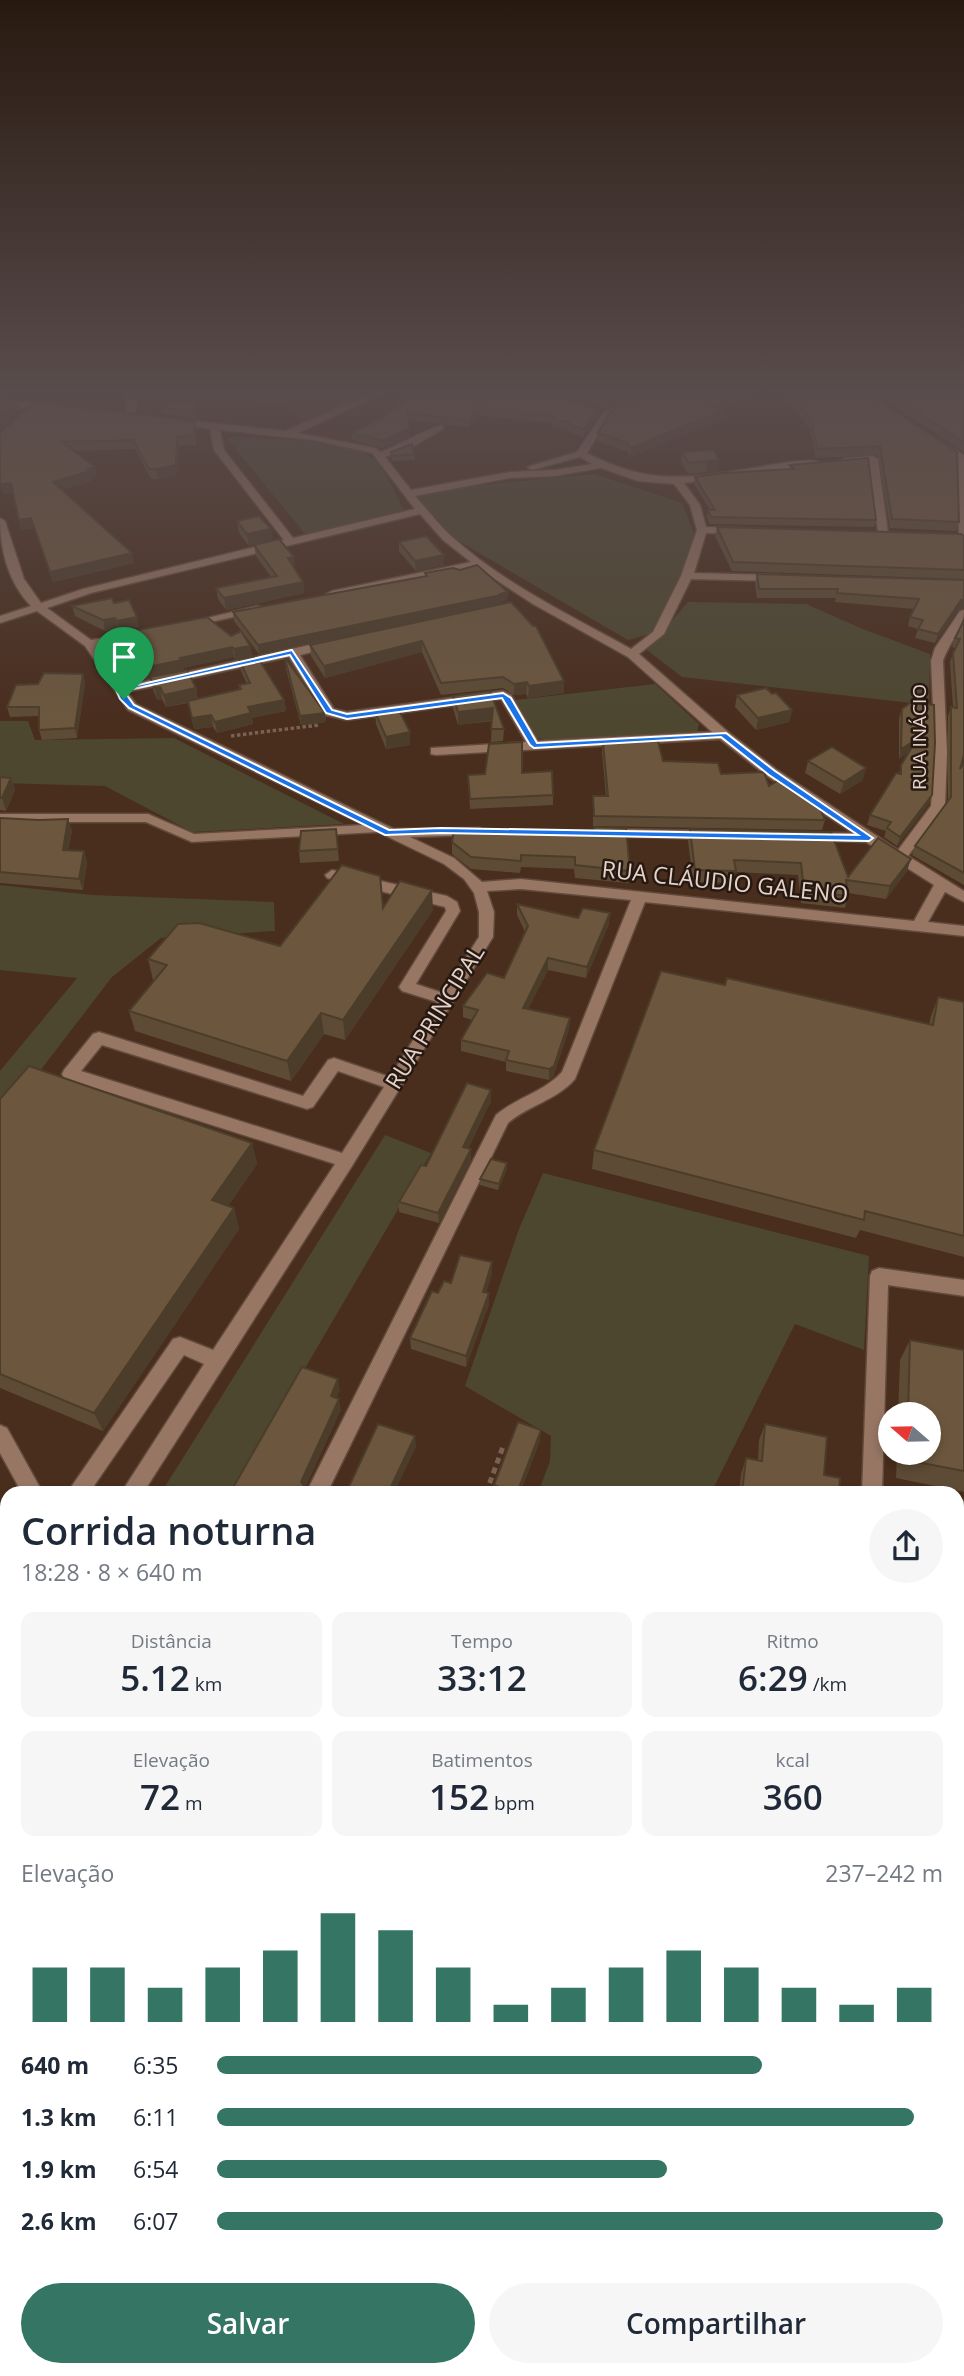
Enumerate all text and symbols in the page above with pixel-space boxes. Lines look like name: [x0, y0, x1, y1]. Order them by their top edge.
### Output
pin: [94, 627, 154, 699]
icon: arrive: [105, 638, 143, 676]
street label: RUA INÁCIO: [906, 684, 932, 790]
street label: RUA CLÁUDIO GALENO: [600, 852, 850, 910]
street label: RUA PRINCIPAL: [377, 938, 491, 1095]
north arrow: [878, 1402, 942, 1465]
map controls: [878, 1402, 941, 1465]
text: Corrida noturna: [21, 1504, 316, 1556]
button: share: [869, 1509, 943, 1583]
text: 18:28 · 8 × 640 m: [21, 1556, 203, 1588]
text: Distância: [131, 1628, 212, 1654]
text: Tempo: [451, 1628, 513, 1654]
text: Ritmo: [766, 1628, 819, 1654]
text: 5.12: [120, 1654, 190, 1701]
text: 33:12: [437, 1654, 527, 1701]
text: 6:29: [738, 1654, 808, 1701]
text: km: [190, 1671, 222, 1697]
text: /km: [808, 1671, 847, 1697]
text: Elevação: [133, 1747, 210, 1773]
text: Batimentos: [431, 1747, 533, 1773]
text: kcal: [775, 1747, 810, 1773]
text: 72: [140, 1773, 180, 1820]
text: 152: [429, 1773, 489, 1820]
text: 360: [763, 1773, 823, 1820]
text: m: [180, 1790, 203, 1816]
text: bpm: [489, 1790, 535, 1816]
text: Elevação: [21, 1857, 114, 1889]
text: 237–242 m: [825, 1857, 943, 1889]
text: 640 m: [21, 2049, 89, 2081]
text: 6:35: [133, 2049, 179, 2081]
text: 1.3 km: [21, 2101, 97, 2133]
text: 6:11: [133, 2101, 179, 2133]
text: 1.9 km: [21, 2153, 97, 2185]
text: 6:54: [133, 2153, 179, 2185]
text: 2.6 km: [21, 2205, 97, 2237]
text: 6:07: [133, 2205, 179, 2237]
button: Salvar: [21, 2283, 475, 2363]
button: Compartilhar: [489, 2283, 943, 2363]

